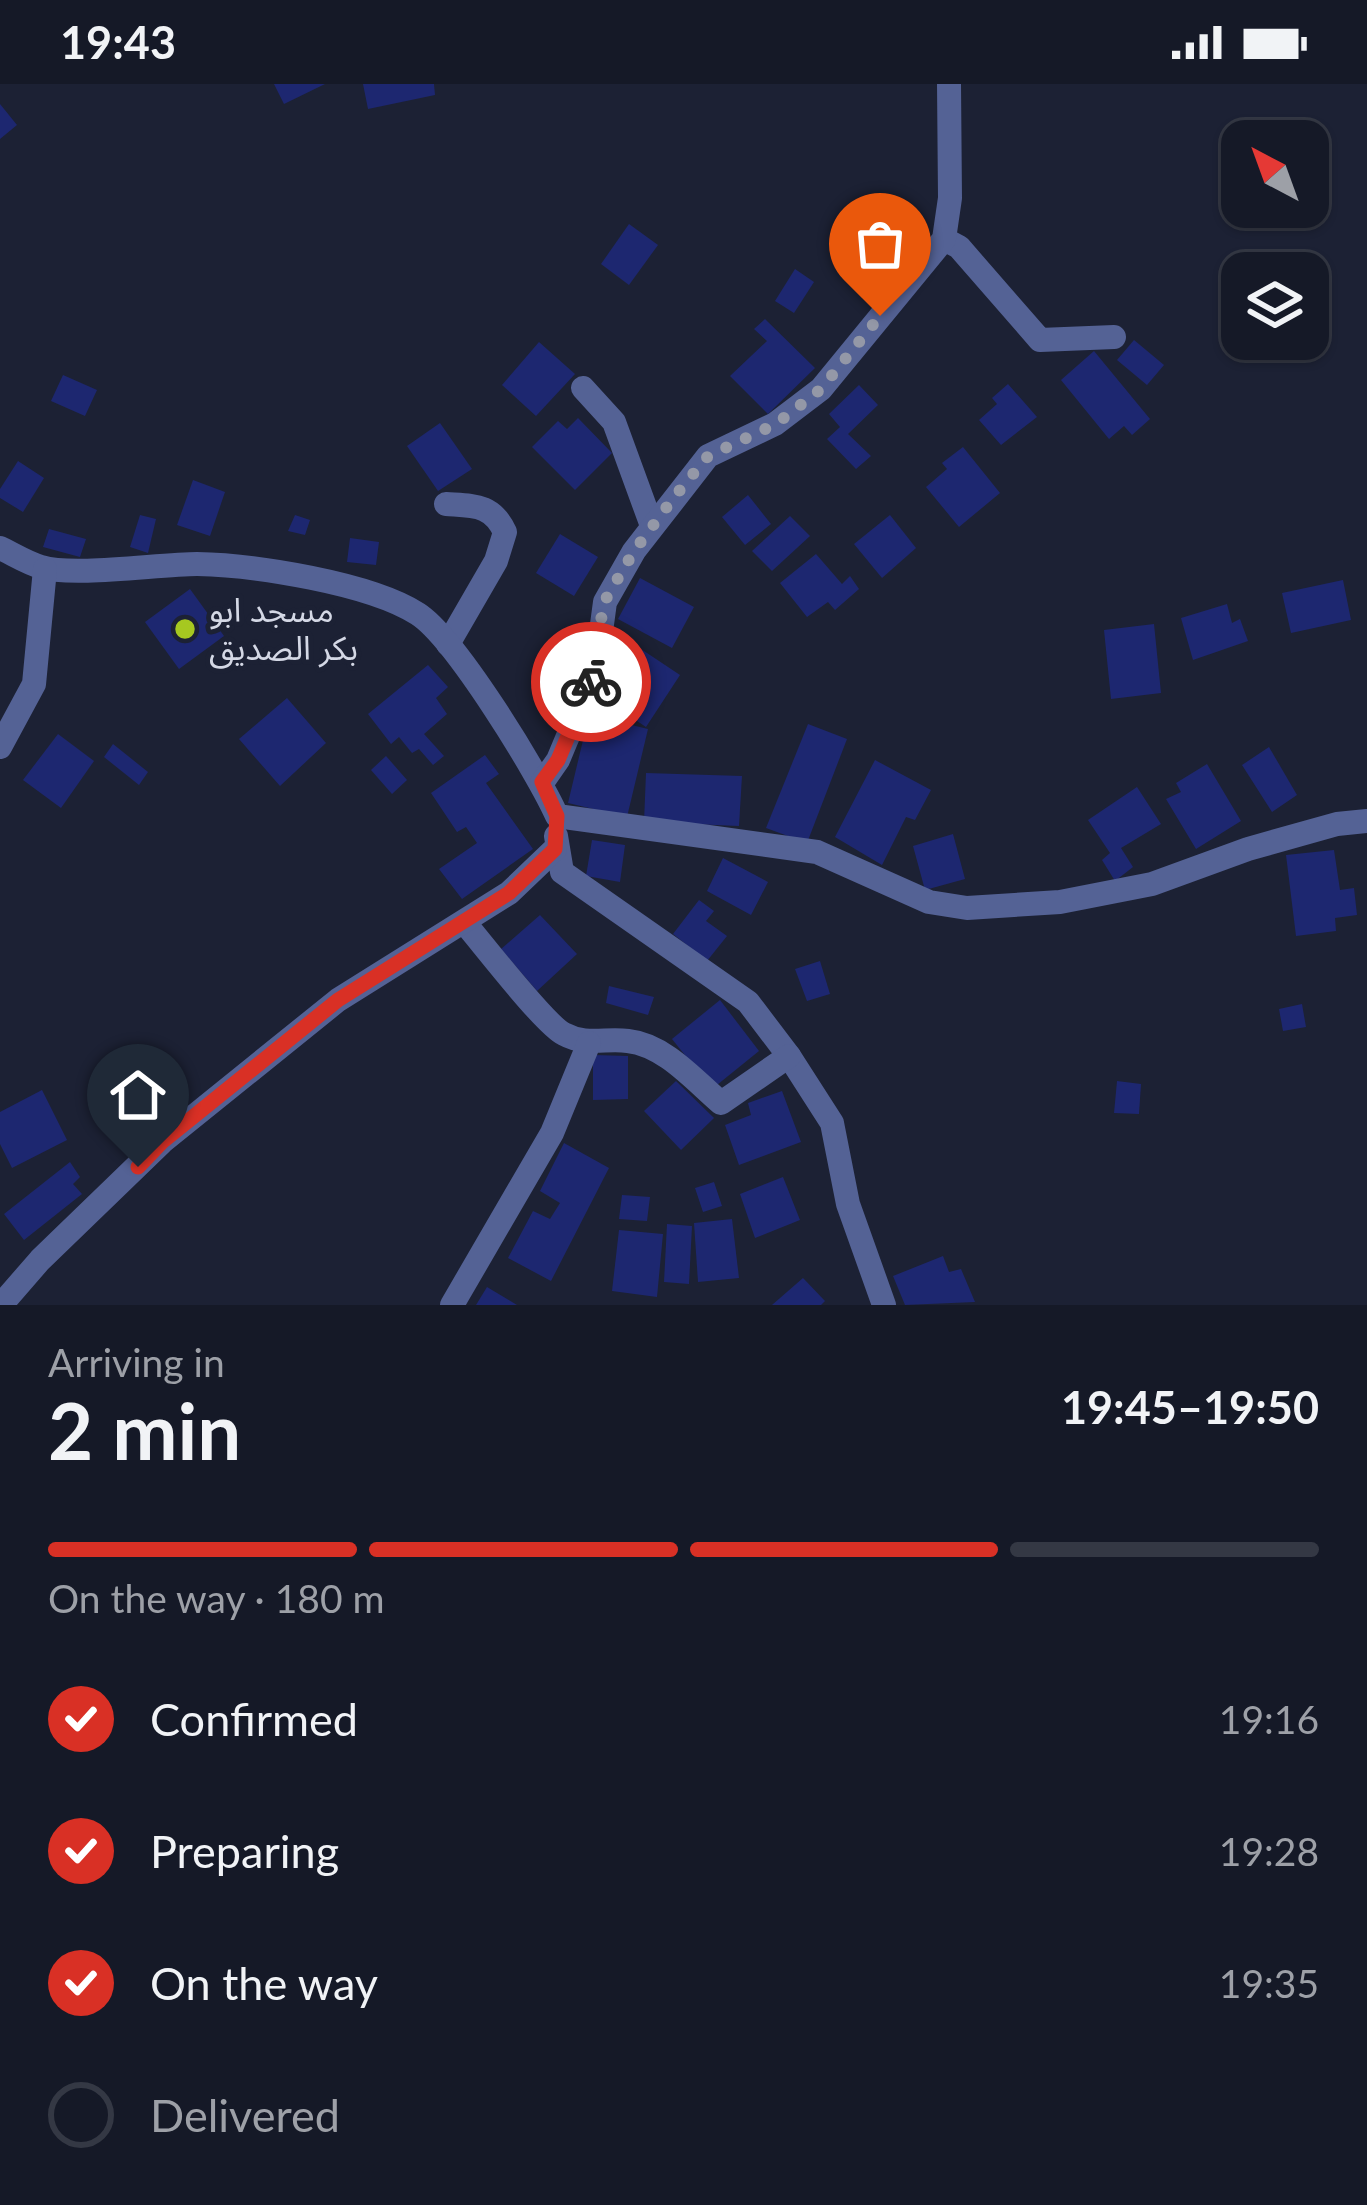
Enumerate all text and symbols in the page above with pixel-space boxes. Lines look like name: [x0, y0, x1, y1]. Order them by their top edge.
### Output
text: 19:43: [60, 15, 176, 69]
north arrow: [1221, 120, 1329, 228]
map controls: [1221, 120, 1329, 360]
pin: [829, 193, 931, 316]
icon: bag: [847, 211, 913, 277]
button: layers: [1221, 252, 1329, 360]
place label: مسجد ابو بكر الصديق: [209, 589, 358, 669]
marker: مسجد ابو بكر الصديق: [172, 616, 198, 642]
courier: [531, 622, 651, 742]
icon: bike: [558, 649, 624, 715]
pin: [87, 1044, 189, 1167]
icon: home: [105, 1062, 171, 1128]
text: Arriving in: [48, 1339, 225, 1385]
text: 19:45–19:50: [1061, 1380, 1319, 1434]
text: 2 min: [48, 1383, 241, 1477]
text: On the way · 180 m: [48, 1575, 385, 1621]
icon: check: [48, 1686, 114, 1752]
text: Confirmed: [150, 1692, 358, 1746]
text: 19:16: [1219, 1696, 1319, 1742]
icon: check: [48, 1818, 114, 1884]
text: Preparing: [150, 1824, 339, 1878]
text: 19:28: [1219, 1828, 1319, 1874]
icon: check: [48, 1950, 114, 2016]
text: On the way: [150, 1956, 378, 2010]
text: 19:35: [1219, 1960, 1319, 2006]
text: Delivered: [150, 2088, 340, 2142]

